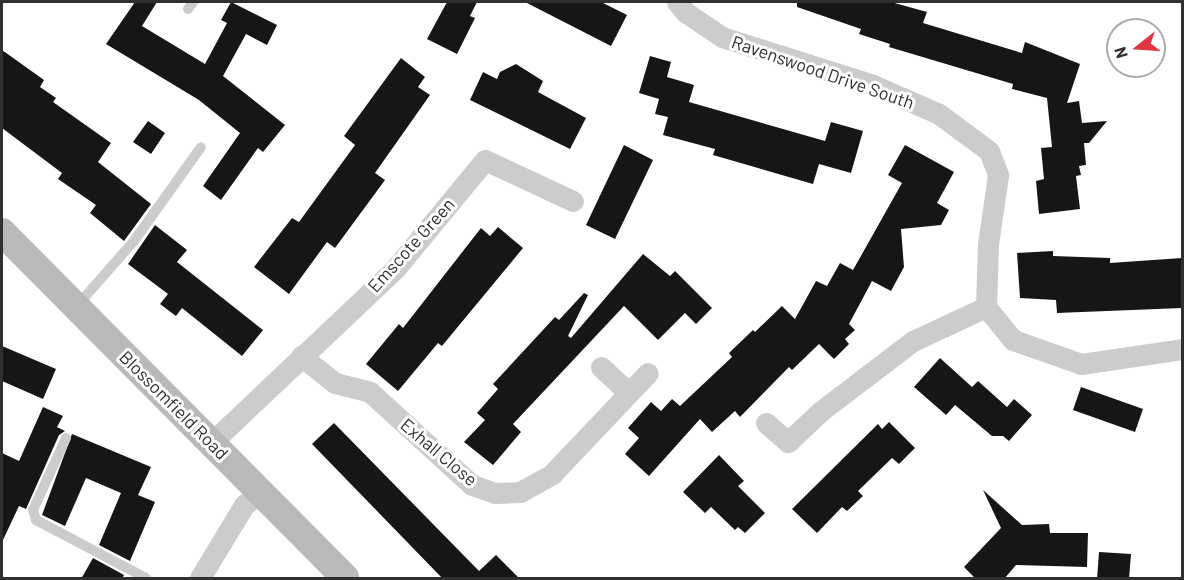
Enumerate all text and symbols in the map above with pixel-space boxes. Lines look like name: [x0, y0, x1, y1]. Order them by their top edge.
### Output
north arrow: [1106, 18, 1166, 78]
street label: Ravenswood Drive South: [729, 31, 917, 113]
text: N: [1110, 45, 1131, 61]
street label: Emscote Green: [363, 193, 459, 297]
street label: Blossomfield Road: [115, 346, 233, 464]
street label: Exhall Close: [396, 414, 482, 490]

